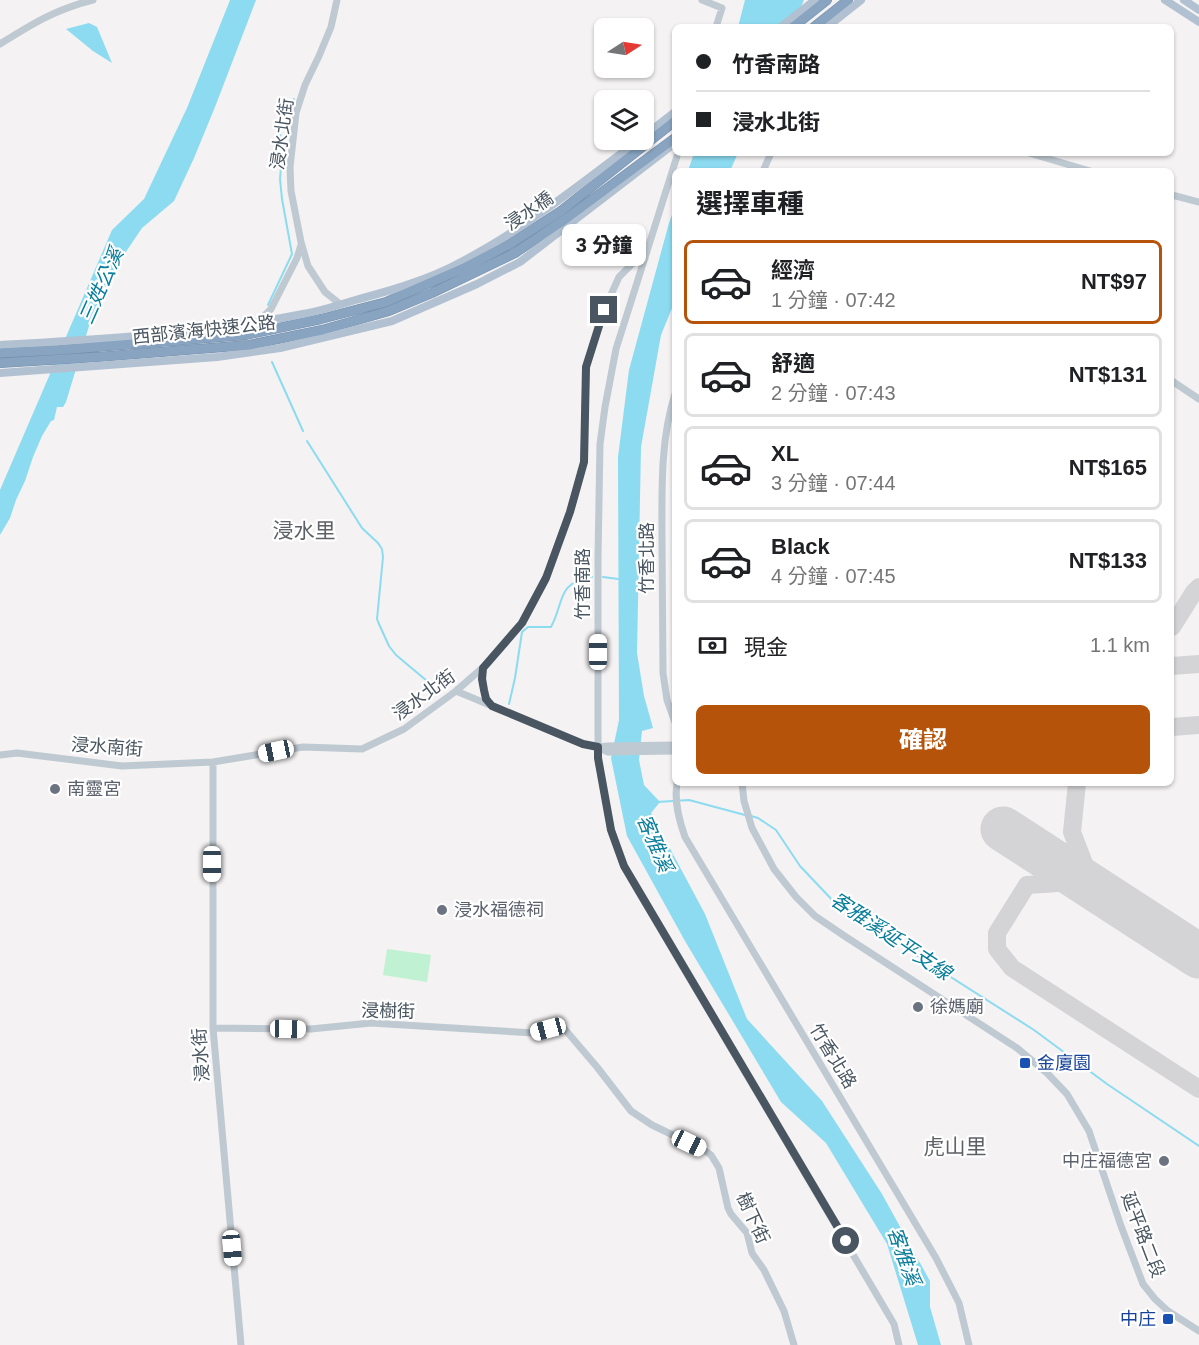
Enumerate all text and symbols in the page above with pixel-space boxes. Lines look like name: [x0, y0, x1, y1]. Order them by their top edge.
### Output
north arrow: [594, 18, 654, 78]
map controls: [594, 18, 654, 150]
text: 竹香南路: [732, 52, 820, 77]
button: layers: [594, 90, 654, 150]
street label: 浸水北街: [267, 97, 297, 171]
text: 浸水北街: [732, 110, 820, 135]
street label: 浸水橋: [501, 188, 557, 234]
text: 選擇車種: [696, 189, 804, 219]
callout: 3 分鐘: [562, 223, 646, 265]
text: 3 分鐘: [576, 234, 632, 256]
water label: 三姓公溪: [75, 242, 129, 327]
icon: car: [699, 255, 753, 309]
text: 經濟: [771, 258, 815, 283]
text: NT$97: [1081, 269, 1147, 294]
text: 1 分鐘 · 07:42: [771, 289, 896, 311]
route end: [590, 296, 617, 323]
street label: 西部濱海快速公路: [131, 313, 277, 347]
icon: car: [699, 348, 753, 402]
text: 舒適: [771, 351, 815, 376]
text: NT$131: [1069, 362, 1147, 387]
text: 2 分鐘 · 07:43: [771, 382, 896, 404]
icon: car: [699, 441, 753, 495]
text: XL: [771, 441, 799, 466]
text: NT$165: [1069, 455, 1147, 480]
text: 3 分鐘 · 07:44: [771, 472, 896, 494]
district label: 浸水里: [273, 519, 336, 542]
street label: 竹香北路: [637, 522, 657, 594]
icon: car: [699, 534, 753, 588]
text: Black: [771, 534, 830, 559]
street label: 竹香南路: [573, 548, 593, 620]
text: NT$133: [1069, 548, 1147, 573]
text: 4 分鐘 · 07:45: [771, 565, 896, 587]
icon: cash: [696, 629, 729, 662]
car: [589, 634, 607, 670]
text: 1.1 km: [1090, 634, 1150, 656]
text: 現金: [744, 635, 788, 660]
street label: 浸水北街: [389, 666, 459, 724]
button: 確認: [696, 705, 1150, 774]
street label: 浸水南街: [70, 735, 144, 759]
car: [257, 738, 295, 764]
place label: 南靈宮: [67, 779, 121, 799]
marker: 南靈宮: [48, 782, 62, 796]
water label: 客雅溪: [633, 811, 678, 878]
car: [203, 846, 221, 882]
water label: 客雅溪延平支線: [827, 888, 957, 985]
place label: 浸水福德祠: [454, 900, 544, 920]
marker: 浸水福德祠: [435, 903, 449, 917]
place label: 徐媽廟: [930, 997, 984, 1017]
marker: 徐媽廟: [911, 1000, 925, 1014]
street label: 浸樹街: [361, 1001, 415, 1021]
car: [528, 1016, 568, 1042]
car: [270, 1020, 306, 1038]
street label: 竹香北路: [806, 1020, 860, 1092]
street label: 浸水街: [189, 1027, 213, 1083]
place label: 金廈園: [1037, 1053, 1091, 1073]
marker: 金廈園: [1018, 1056, 1032, 1070]
car: [669, 1127, 709, 1159]
district label: 虎山里: [924, 1135, 987, 1158]
place label: 中庄福德宮: [1062, 1151, 1152, 1171]
marker: 中庄福德宮: [1157, 1154, 1171, 1168]
street label: 樹下街: [733, 1189, 773, 1247]
street label: 延平路二段: [1118, 1189, 1168, 1281]
water label: 客雅溪: [884, 1224, 925, 1291]
route start: [832, 1227, 859, 1254]
car: [221, 1229, 243, 1267]
place label: 中庄: [1120, 1309, 1156, 1329]
marker: 中庄: [1161, 1312, 1175, 1326]

